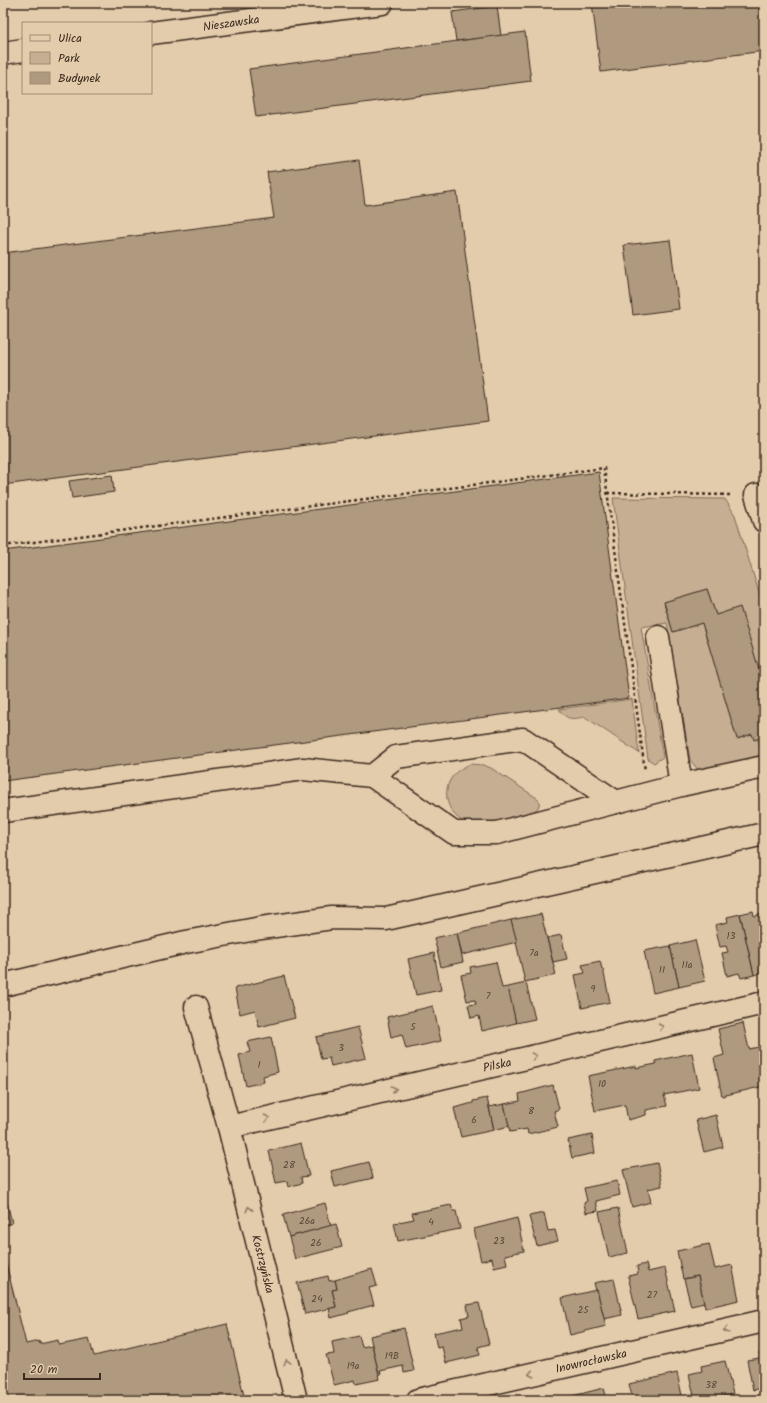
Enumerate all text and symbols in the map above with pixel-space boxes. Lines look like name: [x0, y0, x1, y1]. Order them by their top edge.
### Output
street label: Nieszawska: [202, 10, 261, 37]
legend: [22, 22, 152, 94]
text: Ulica: [58, 29, 82, 48]
text: Park: [58, 49, 80, 68]
text: Budynek: [58, 69, 101, 88]
house number: 13: [727, 928, 736, 944]
house number: 7a: [529, 945, 539, 961]
house number: 11a: [682, 957, 693, 973]
house number: 11: [659, 962, 665, 978]
house number: 9: [591, 981, 596, 997]
house number: 7: [486, 988, 491, 1004]
house number: 5: [410, 1019, 416, 1035]
one-way arrow: [657, 1023, 664, 1031]
house number: 3: [338, 1040, 344, 1056]
street label: Pilska: [481, 1053, 514, 1078]
one-way arrow: [531, 1053, 537, 1061]
house number: 1: [257, 1057, 261, 1073]
house number: 10: [598, 1076, 606, 1092]
one-way arrow: [391, 1085, 397, 1093]
house number: 8: [528, 1103, 535, 1119]
house number: 6: [471, 1112, 477, 1128]
one-way arrow: [264, 1115, 270, 1123]
house number: 28: [283, 1157, 296, 1173]
one-way arrow: [246, 1206, 254, 1212]
house number: 26a: [299, 1213, 315, 1229]
house number: 4: [428, 1214, 434, 1230]
street label: Kostrzyńska: [246, 1233, 279, 1296]
house number: 23: [493, 1233, 505, 1249]
house number: 26: [310, 1235, 322, 1251]
house number: 27: [647, 1287, 658, 1303]
house number: 24: [311, 1291, 323, 1307]
house number: 25: [577, 1302, 589, 1318]
one-way arrow: [723, 1325, 729, 1333]
street label: Inowrocławska: [554, 1344, 629, 1379]
house number: 19B: [385, 1348, 399, 1364]
scale bar: [24, 1355, 100, 1381]
house number: 19a: [347, 1358, 360, 1374]
one-way arrow: [283, 1359, 292, 1366]
text: 20 m: [30, 1360, 58, 1379]
one-way arrow: [528, 1370, 534, 1378]
house number: 38: [705, 1377, 718, 1393]

